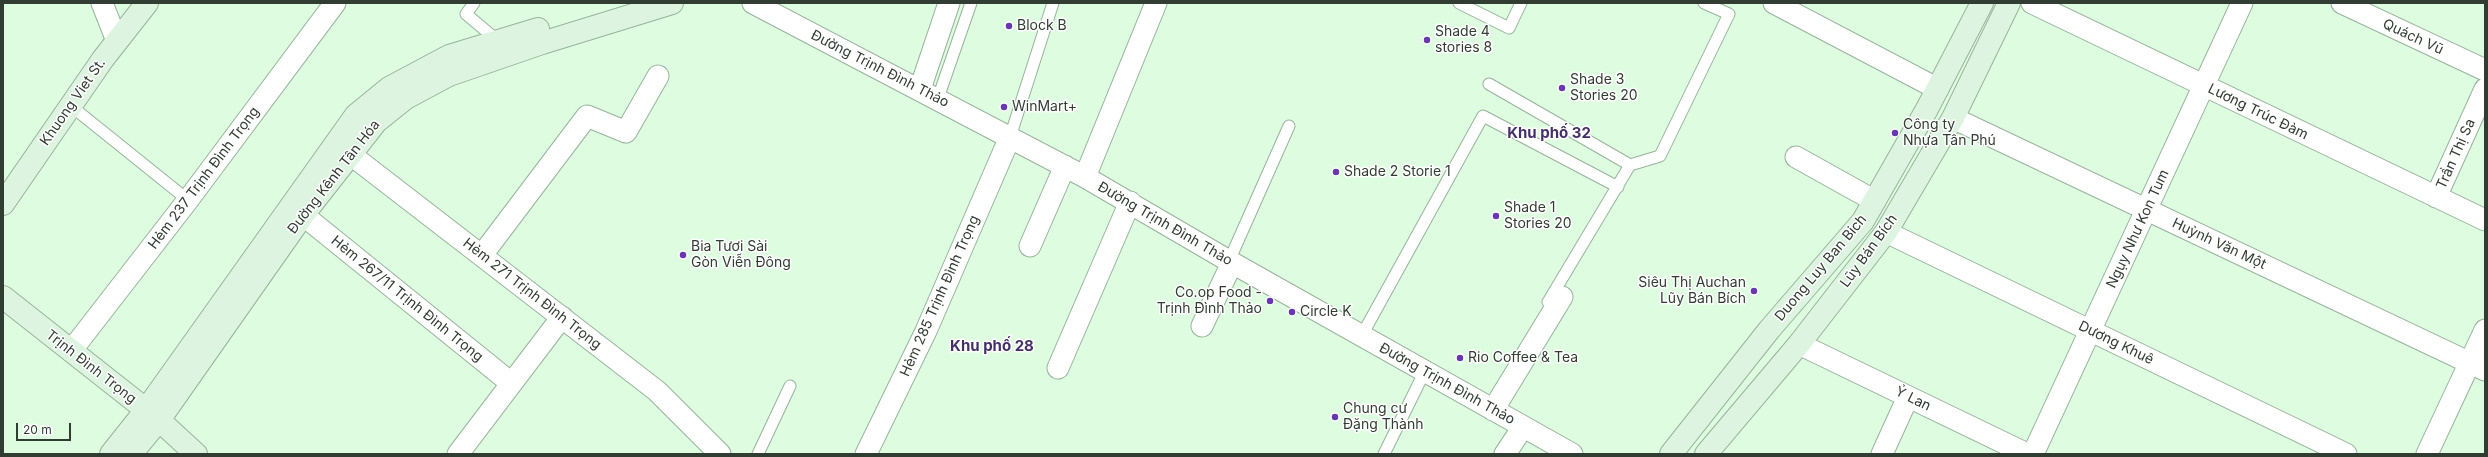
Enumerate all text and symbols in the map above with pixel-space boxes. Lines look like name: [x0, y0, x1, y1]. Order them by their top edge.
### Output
street label: Quách Vũ: [2380, 16, 2446, 58]
place label: Block B: [1017, 18, 1067, 34]
marker: Block B: [1004, 21, 1014, 31]
place label: Shade 4 stories 8: [1435, 24, 1492, 56]
street label: Đường Trịnh Đình Thảo: [808, 27, 952, 111]
marker: Shade 4 stories 8: [1422, 35, 1432, 45]
street label: Khuong Viet St.: [37, 55, 109, 149]
place label: Shade 3 Stories 20: [1570, 72, 1638, 104]
street label: Lương Trúc Đàm: [2205, 81, 2311, 143]
marker: Shade 3 Stories 20: [1557, 83, 1567, 93]
place label: WinMart+: [1012, 99, 1077, 115]
marker: WinMart+: [999, 102, 1009, 112]
street label: Hẻm 237 Trịnh Đình Trọng: [145, 103, 263, 253]
street label: Trần Thị Sa: [2433, 116, 2479, 192]
street label: Đường Kênh Tân Hóa: [284, 117, 384, 237]
place label: Công ty Nhựa Tân Phú: [1903, 117, 1996, 150]
district label: Khu phố 32: [1507, 124, 1591, 142]
marker: Công ty Nhựa Tân Phú: [1890, 128, 1900, 138]
place label: Shade 2 Storie 1: [1344, 164, 1451, 180]
marker: Shade 2 Storie 1: [1331, 167, 1341, 177]
street label: Ngụy Như Kon Tum: [2103, 167, 2173, 291]
street label: Đường Trịnh Đình Thảo: [1095, 179, 1235, 269]
place label: Shade 1 Stories 20: [1504, 200, 1572, 232]
marker: Shade 1 Stories 20: [1491, 211, 1501, 221]
street label: Duong Luy Ban Bich: [1772, 211, 1870, 325]
street label: Lũy Bán Bích: [1837, 211, 1901, 291]
street label: Hẻm 285 Trịnh Đình Trọng: [897, 213, 983, 379]
street label: Huỳnh Văn Một: [2169, 215, 2269, 273]
street label: Hẻm 267/11 Trịnh Đình Trọng: [328, 233, 486, 365]
street label: Hẻm 271 Trịnh Đình Trọng: [459, 235, 605, 353]
place label: Bia Tươi Sài Gòn Viễn Đông: [691, 239, 791, 272]
marker: Bia Tươi Sài Gòn Viễn Đông: [678, 250, 688, 260]
place label: Siêu Thị Auchan Lũy Bán Bích: [1638, 275, 1746, 308]
place label: Co.op Food - Trịnh Đình Thảo: [1157, 285, 1262, 318]
marker: Siêu Thị Auchan Lũy Bán Bích: [1749, 286, 1759, 296]
marker: Co.op Food - Trịnh Đình Thảo: [1265, 296, 1275, 306]
place label: Circle K: [1300, 304, 1352, 320]
marker: Circle K: [1287, 307, 1297, 317]
street label: Dương Khuê: [2076, 318, 2156, 368]
street label: Trịnh Đình Trọng: [42, 326, 140, 408]
district label: Khu phố 28: [950, 337, 1034, 355]
street label: Đường Trịnh Đình Thảo: [1376, 340, 1518, 428]
place label: Rio Coffee & Tea: [1468, 350, 1578, 366]
marker: Rio Coffee & Tea: [1455, 353, 1465, 363]
street label: Ỷ Lan: [1892, 383, 1934, 415]
place label: Chung cư Đặng Thành: [1343, 401, 1423, 434]
marker: Chung cư Đặng Thành: [1330, 412, 1340, 422]
scale bar: [18, 415, 73, 441]
text: 20 m: [23, 422, 52, 437]

